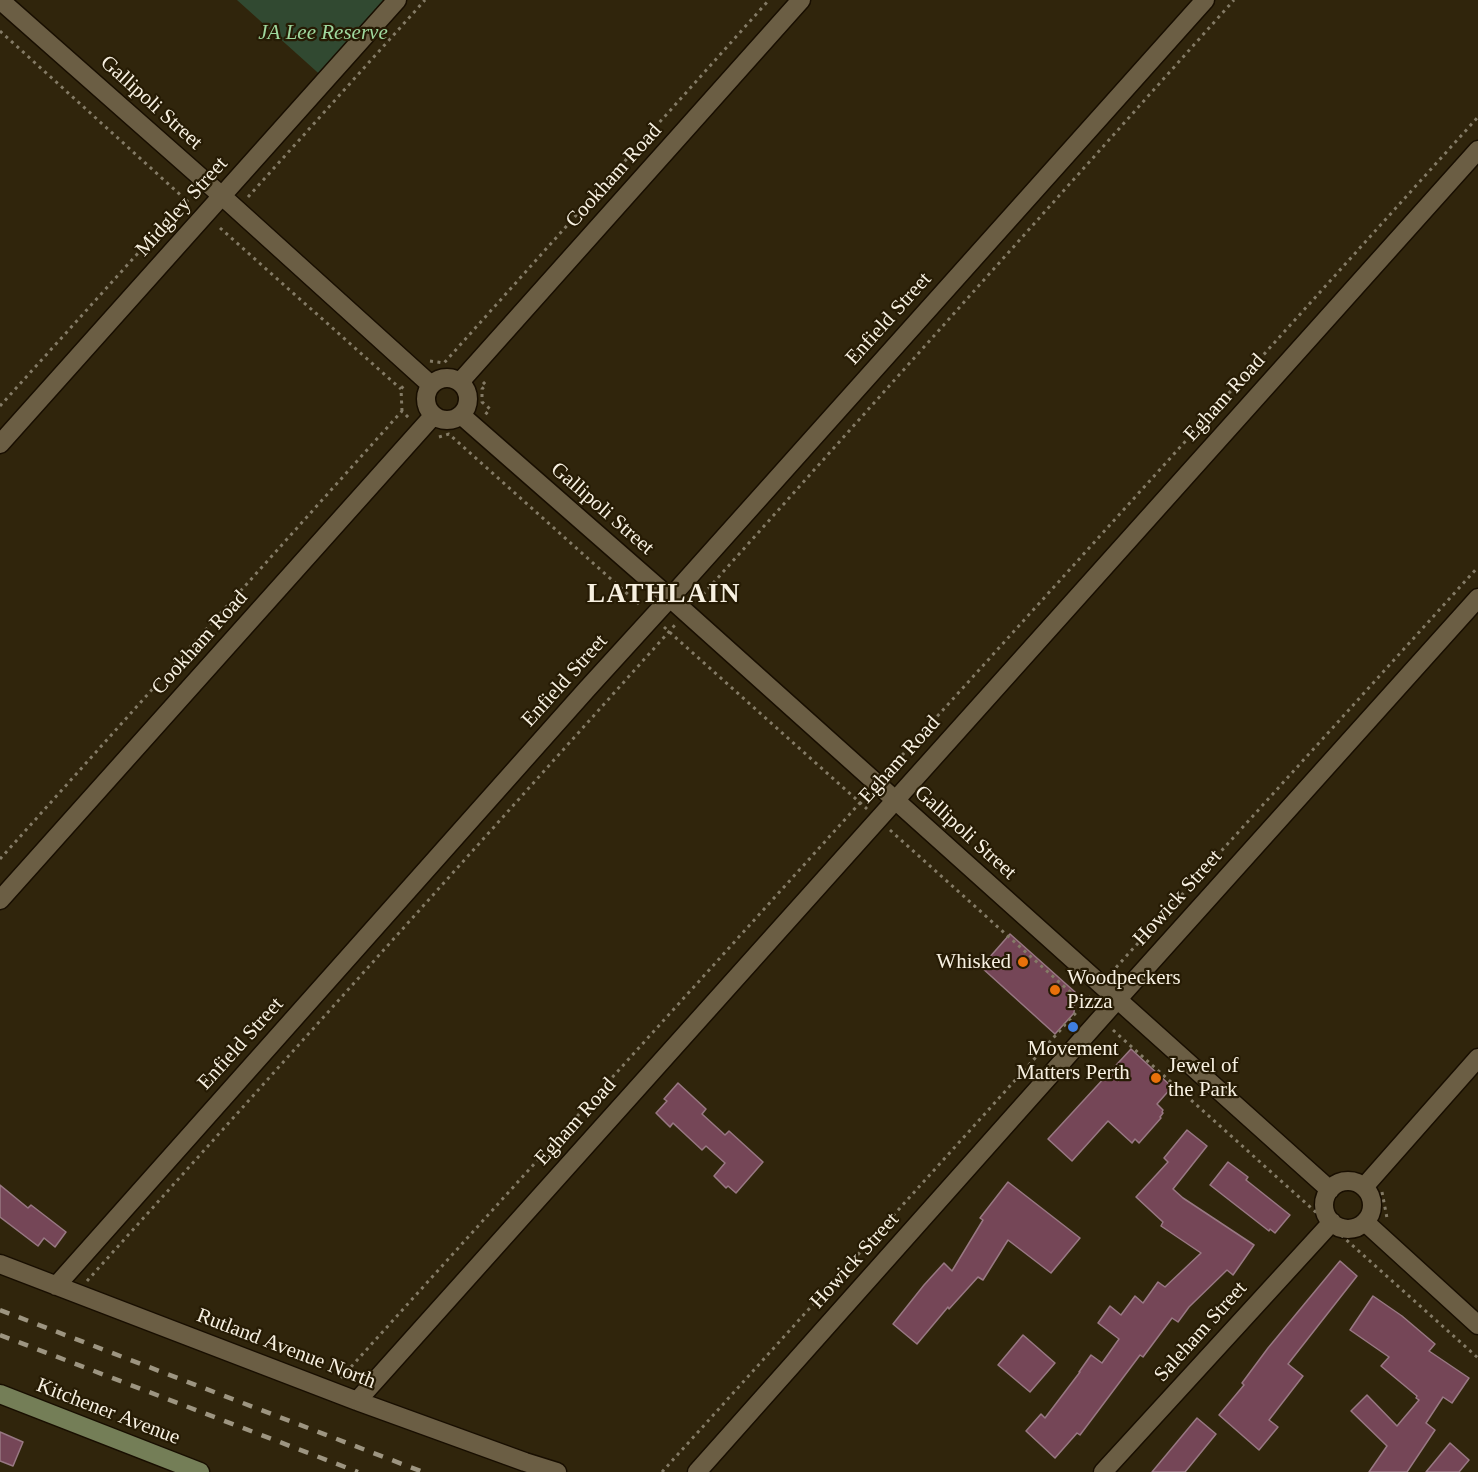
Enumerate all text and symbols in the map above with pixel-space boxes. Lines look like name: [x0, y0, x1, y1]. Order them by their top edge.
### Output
park label: JA Lee Reserve: [258, 20, 388, 46]
street label: Gallipoli Street: [95, 51, 207, 155]
street label: Cookham Road: [561, 119, 667, 233]
street label: Midgley Street: [131, 152, 233, 262]
street label: Enfield Street: [841, 267, 937, 371]
street label: Egham Road: [1179, 349, 1271, 447]
street label: Gallipoli Street: [545, 457, 659, 561]
district label: LATHLAIN: [587, 579, 741, 611]
street label: Cookham Road: [147, 586, 253, 700]
street label: Enfield Street: [517, 629, 613, 733]
street label: Egham Road: [854, 711, 946, 809]
street label: Gallipoli Street: [909, 781, 1021, 885]
street label: Howick Street: [1128, 845, 1228, 951]
place label: Whisked: [936, 949, 1011, 975]
marker: Whisked: [1016, 955, 1030, 969]
place label: Woodpeckers Pizza: [1067, 965, 1181, 1015]
marker: Woodpeckers Pizza: [1048, 983, 1062, 997]
street label: Enfield Street: [193, 992, 289, 1096]
marker: Movement Matters Perth: [1066, 1020, 1080, 1034]
place label: Movement Matters Perth: [1016, 1036, 1130, 1086]
place label: Jewel of the Park: [1168, 1053, 1239, 1103]
marker: Jewel of the Park: [1149, 1071, 1163, 1085]
street label: Egham Road: [530, 1073, 622, 1171]
street label: Howick Street: [805, 1208, 905, 1314]
street label: Saleham Street: [1149, 1277, 1253, 1387]
street label: Rutland Avenue North: [193, 1303, 379, 1395]
street label: Kitchener Avenue: [33, 1373, 183, 1451]

